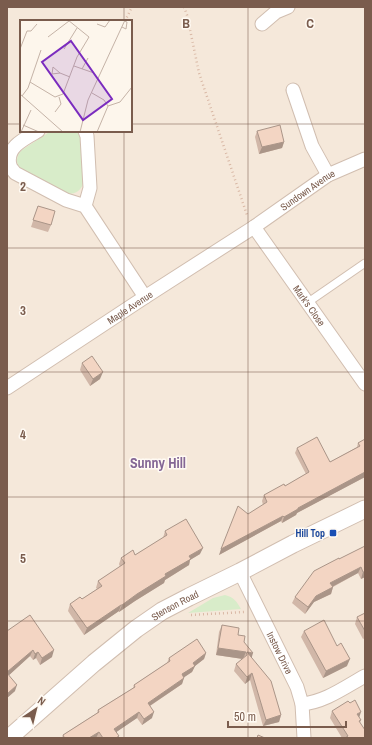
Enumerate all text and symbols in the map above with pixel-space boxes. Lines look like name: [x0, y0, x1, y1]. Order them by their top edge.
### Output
text: B: [182, 15, 190, 32]
text: C: [306, 15, 314, 32]
inset map: [20, 20, 132, 132]
street label: Sundown Avenue: [278, 167, 337, 214]
text: 2: [20, 178, 26, 195]
street label: Mark's Close: [290, 283, 328, 329]
street label: Maple Avenue: [105, 288, 156, 327]
text: 3: [20, 302, 26, 319]
text: 4: [20, 426, 26, 443]
district label: Sunny Hill: [130, 454, 186, 472]
place label: Hill Top: [296, 527, 325, 540]
marker: Hill Top: [328, 528, 338, 538]
text: 5: [20, 550, 26, 567]
street label: Stenson Road: [149, 587, 201, 624]
street label: Instow Drive: [264, 630, 296, 677]
north arrow: [16, 689, 56, 729]
text: N: [35, 693, 48, 708]
scale bar: [228, 703, 346, 729]
text: 50 m: [234, 709, 256, 725]

